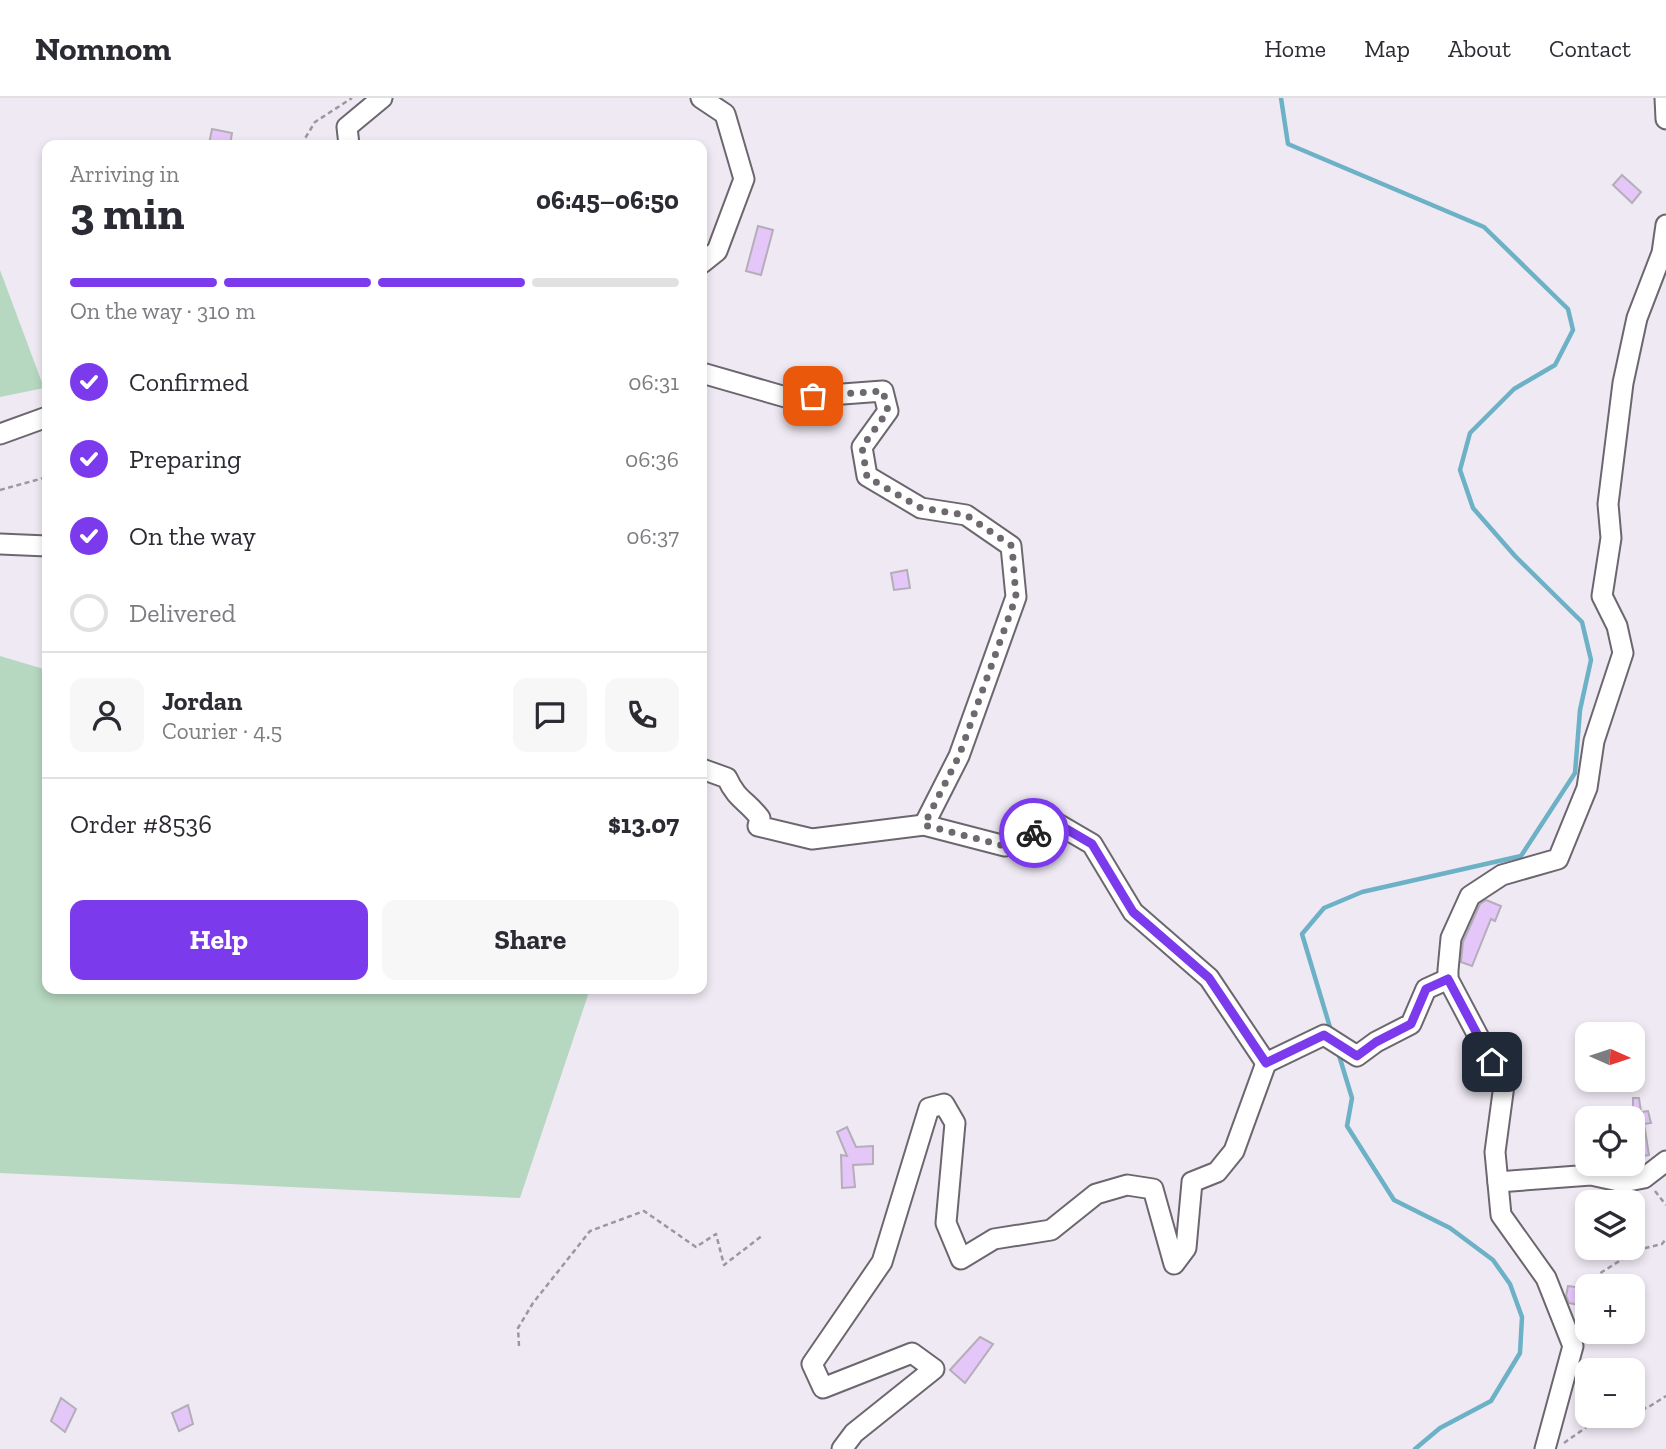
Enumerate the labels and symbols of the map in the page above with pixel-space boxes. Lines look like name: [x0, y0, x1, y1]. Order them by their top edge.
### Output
pin: [783, 366, 843, 426]
courier: [999, 798, 1069, 868]
north arrow: [1575, 1022, 1645, 1092]
pin: [1462, 1032, 1522, 1092]

